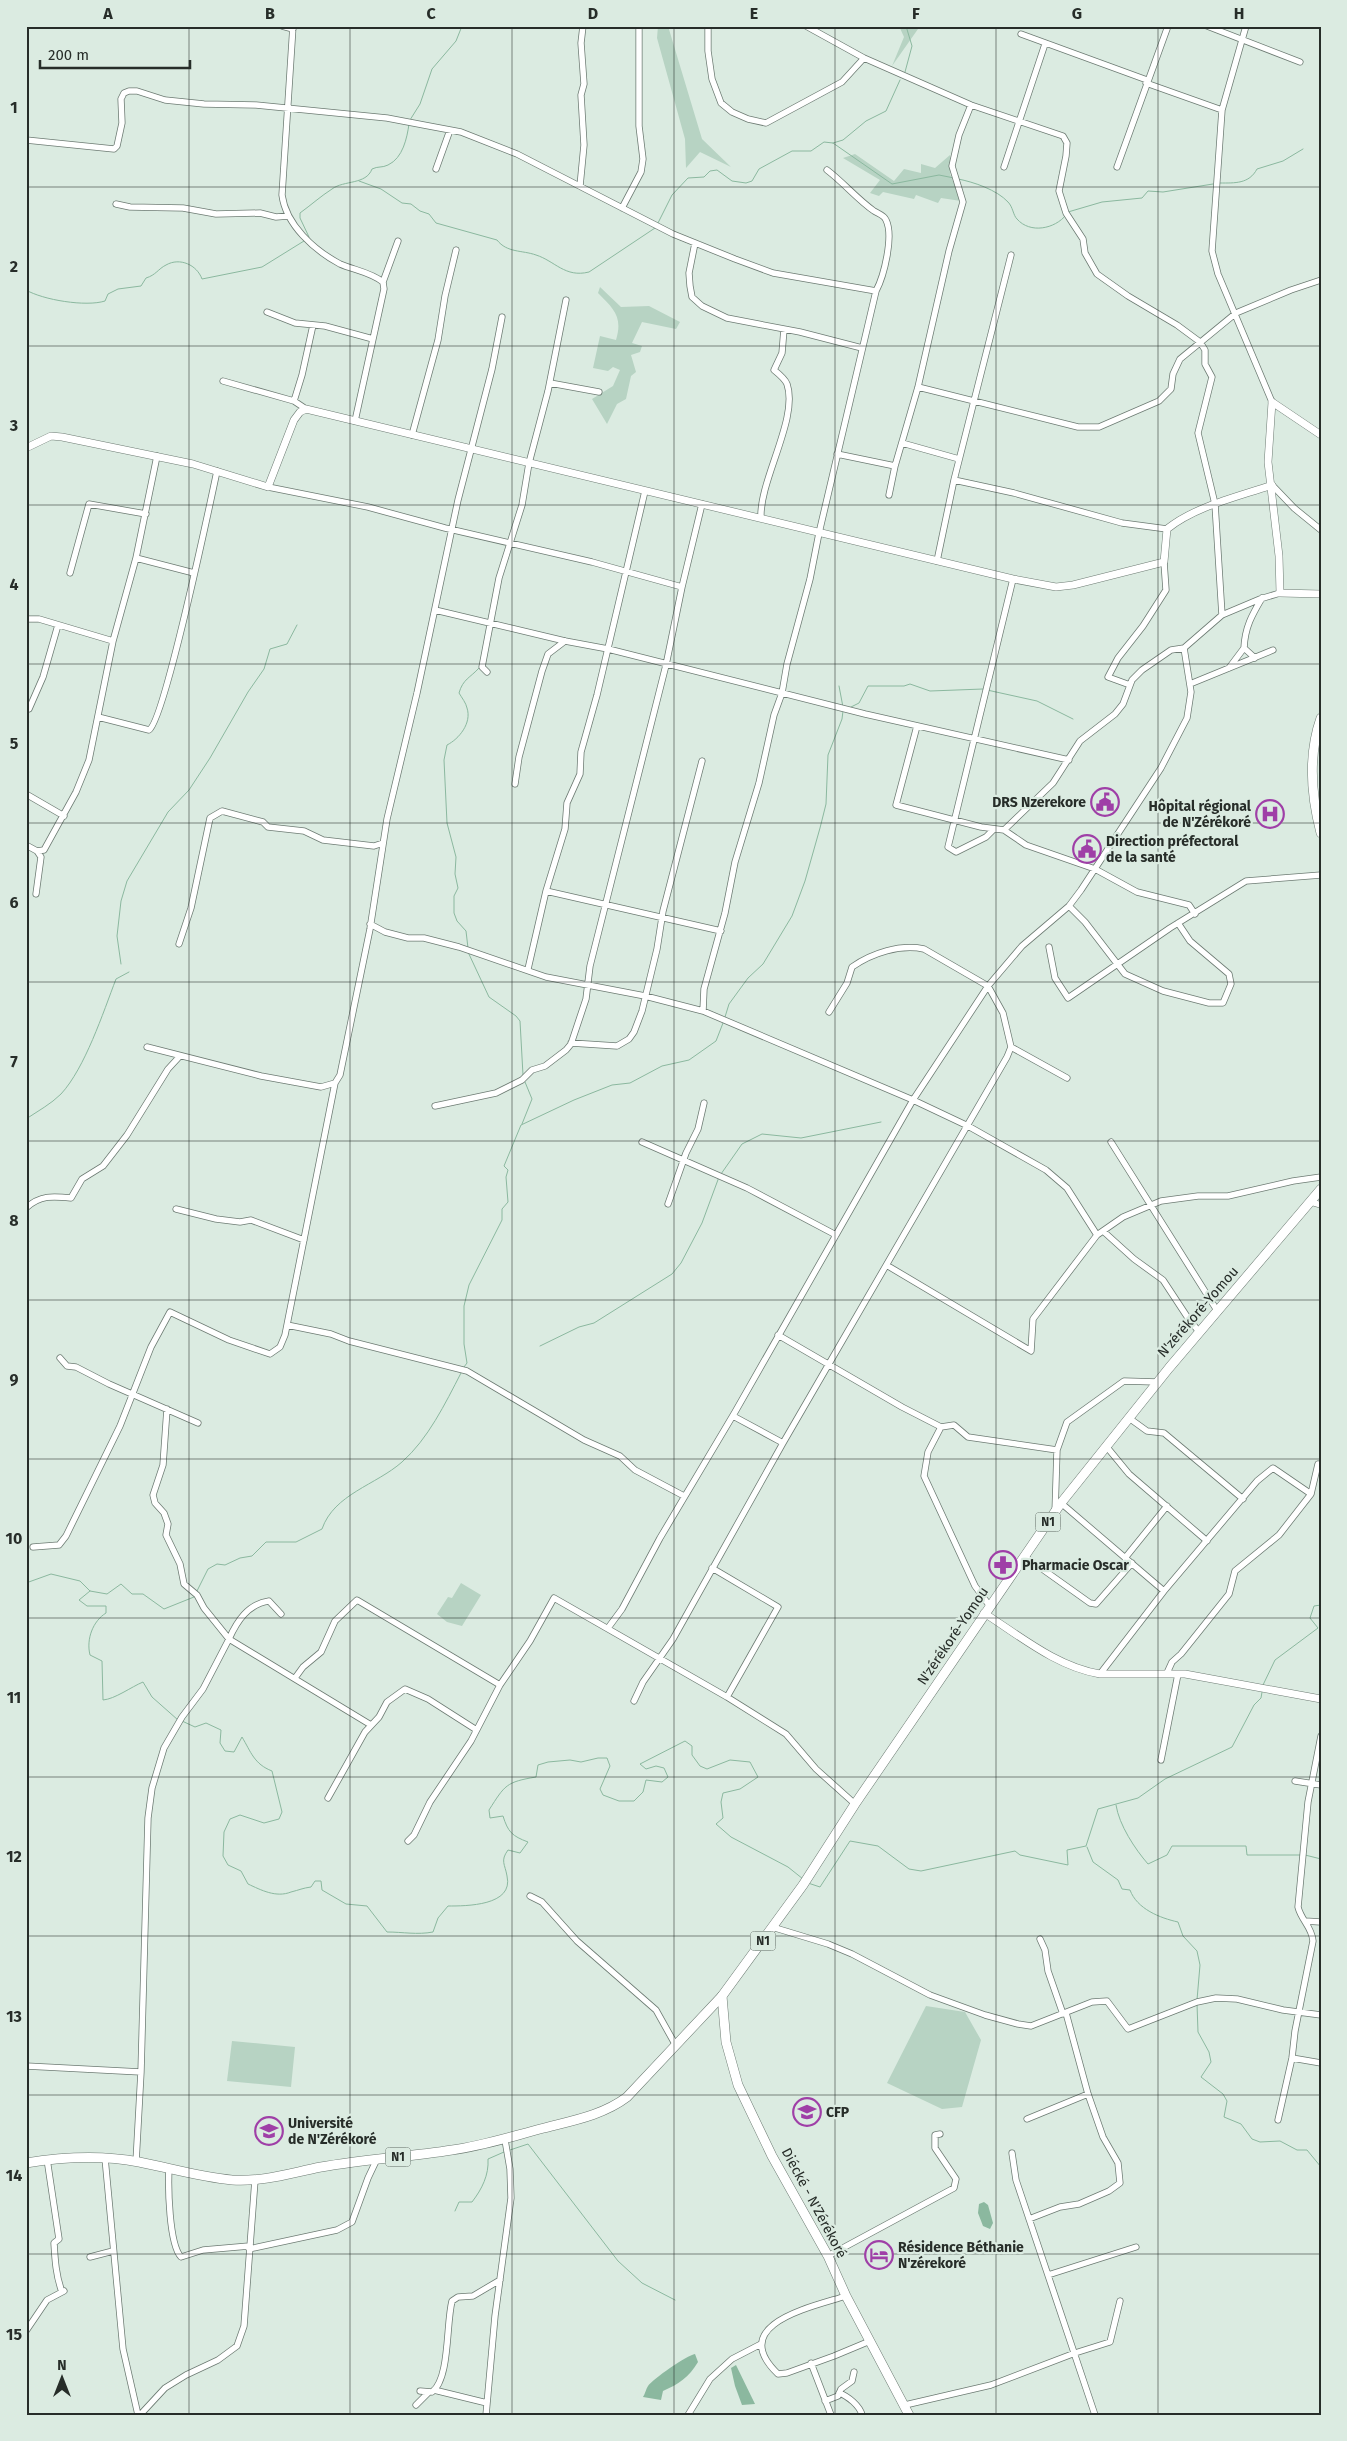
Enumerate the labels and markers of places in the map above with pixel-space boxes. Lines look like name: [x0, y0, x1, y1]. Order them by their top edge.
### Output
public building icon: DRS Nzerekore: [1090, 787, 1120, 817]
place label: DRS Nzerekore: [992, 794, 1086, 811]
place label: Hôpital régional de N'Zérékoré: [1148, 798, 1252, 831]
hospital icon: Hôpital régional de N'Zérékoré: [1255, 799, 1285, 829]
place label: Direction préfectoral de la santé: [1106, 833, 1239, 866]
public building icon: Direction préfectoral de la santé: [1072, 834, 1102, 864]
pharmacy icon: Pharmacie Oscar: [988, 1550, 1018, 1580]
place label: Pharmacie Oscar: [1022, 1557, 1129, 1574]
school or university icon: CFP: [792, 2097, 822, 2127]
place label: CFP: [826, 2104, 850, 2121]
place label: Université de N'Zérékoré: [288, 2115, 377, 2148]
school or university icon: Université de N'Zérékoré: [254, 2116, 284, 2146]
place label: Résidence Béthanie N'zérekoré: [898, 2239, 1024, 2272]
hotel icon: Résidence Béthanie N'zérekoré: [864, 2240, 894, 2270]

